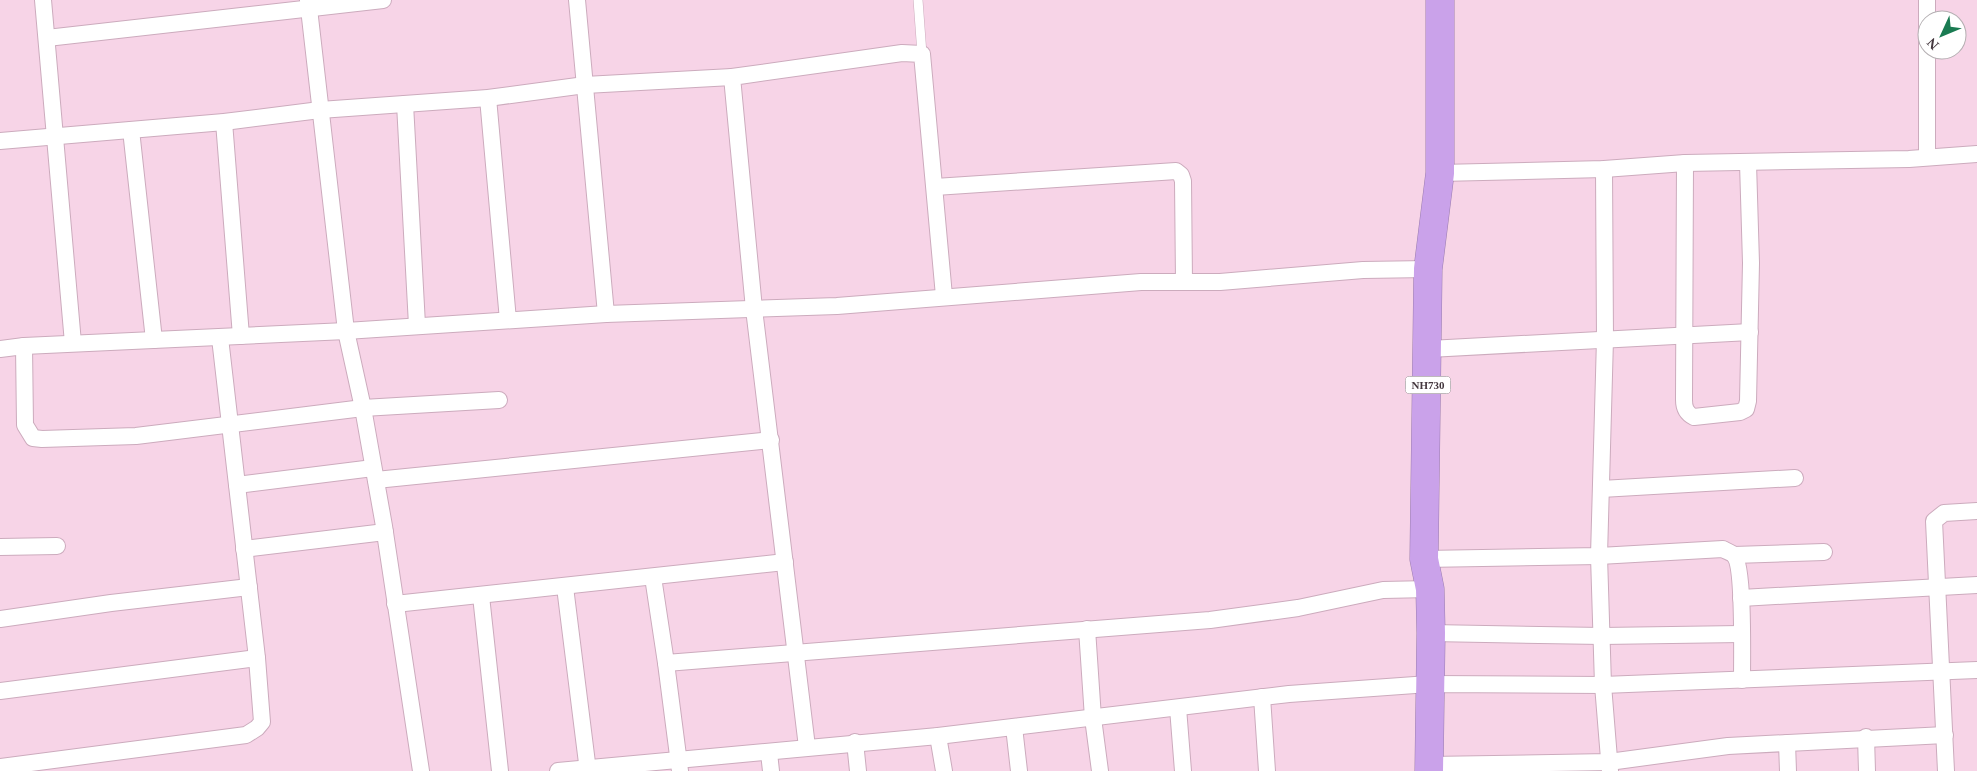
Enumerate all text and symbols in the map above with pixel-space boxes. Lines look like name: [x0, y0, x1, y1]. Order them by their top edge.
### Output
north arrow: [1917, 10, 1967, 60]
text: N: [1924, 35, 1942, 53]
road number: NH730: [1406, 376, 1450, 394]

